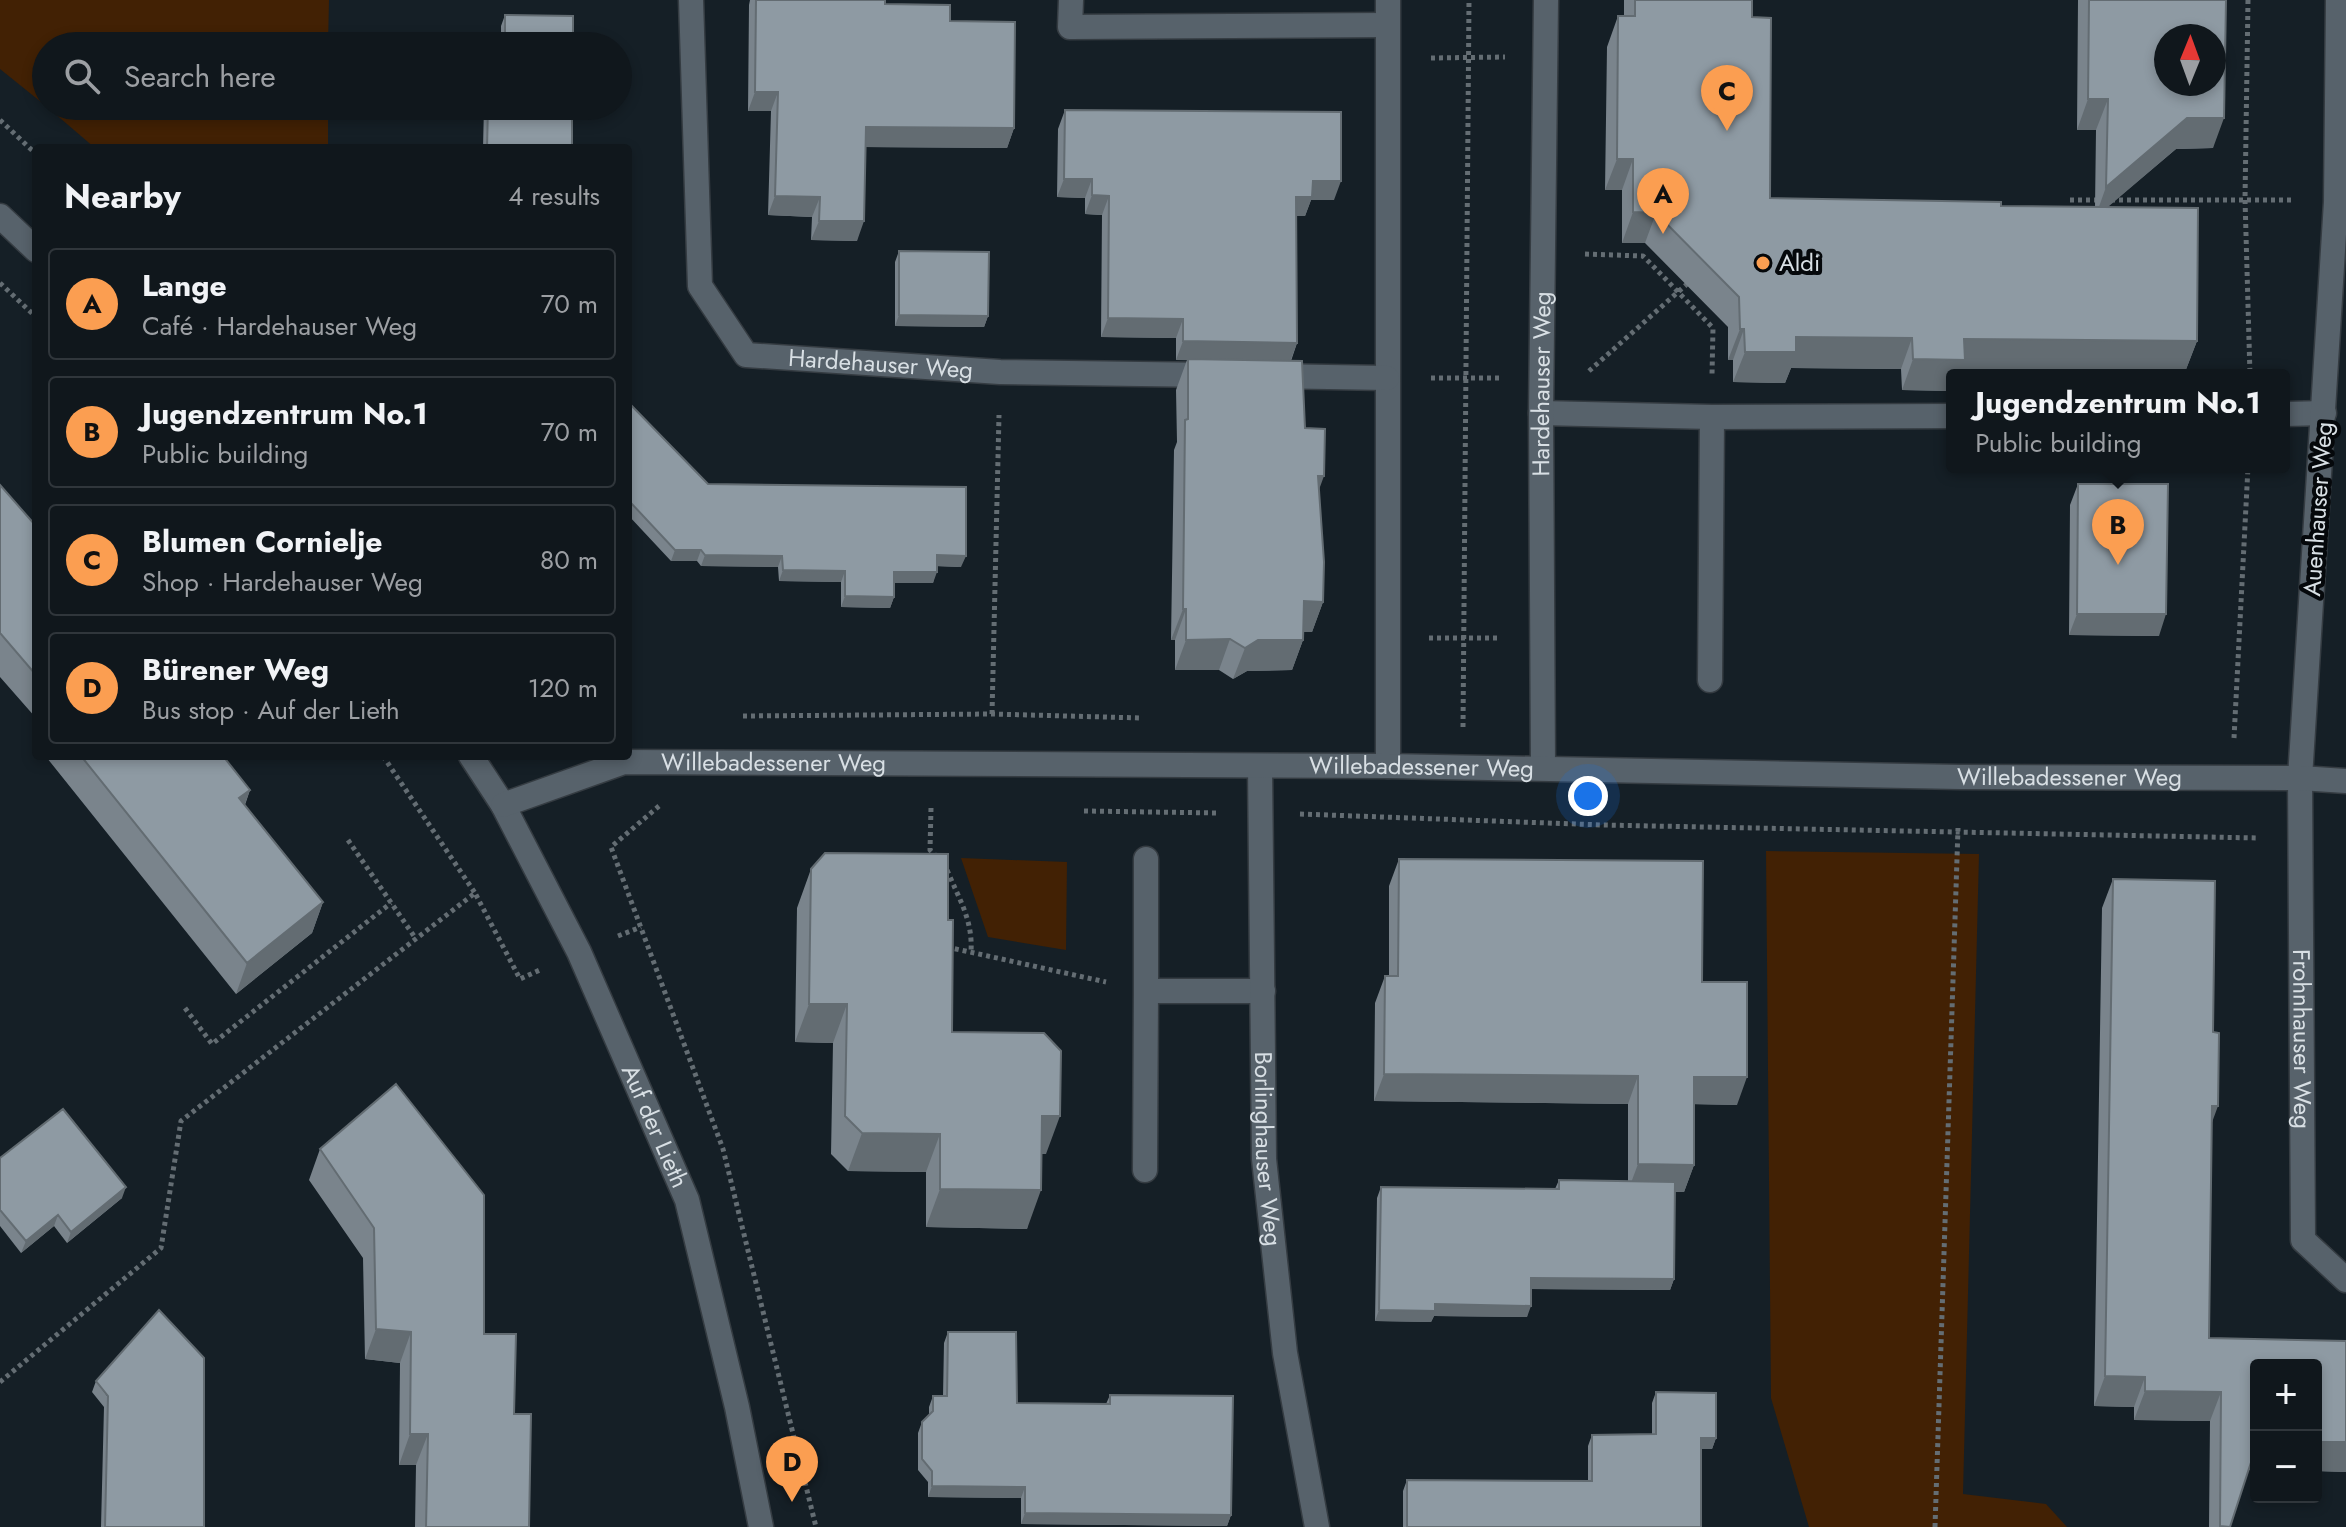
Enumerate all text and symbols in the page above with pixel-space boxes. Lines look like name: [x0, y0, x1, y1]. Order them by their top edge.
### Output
north arrow: [2154, 24, 2226, 96]
search box: [32, 32, 632, 120]
icon: search: [60, 54, 104, 98]
text: Search here: [124, 55, 276, 98]
pin: C: [1701, 65, 1753, 131]
pin: A: [1637, 168, 1689, 234]
text: Nearby: [64, 172, 181, 221]
text: 4 results: [508, 177, 600, 215]
place label: Aldi: [1779, 245, 1820, 280]
marker: Aldi: [1754, 254, 1772, 272]
text: Lange: [142, 264, 227, 307]
text: A: [82, 285, 102, 323]
text: 70 m: [541, 285, 598, 323]
street label: Hardehauser Weg: [1523, 291, 1559, 477]
text: Café · Hardehauser Weg: [142, 307, 417, 345]
street label: Hardehauser Weg: [787, 340, 974, 387]
popup: [1946, 369, 2290, 473]
text: Jugendzentrum No.1: [1975, 381, 2261, 424]
text: Jugendzentrum No.1: [142, 392, 428, 435]
text: B: [83, 413, 101, 451]
text: 70 m: [541, 413, 598, 451]
street label: Auenhauser Weg: [2294, 420, 2341, 597]
text: Public building: [1975, 424, 2142, 462]
text: Public building: [142, 435, 308, 473]
pin: B: [2092, 499, 2144, 565]
text: Blumen Cornielje: [142, 520, 383, 563]
text: C: [83, 541, 101, 579]
text: 80 m: [540, 541, 598, 579]
text: Shop · Hardehauser Weg: [142, 563, 423, 601]
text: Bürener Weg: [142, 648, 329, 691]
text: D: [82, 669, 102, 707]
text: 120 m: [528, 669, 598, 707]
text: Bus stop · Auf der Lieth: [142, 691, 400, 729]
street label: Willebadessener Weg: [661, 744, 886, 780]
street label: Willebadessener Weg: [1309, 748, 1534, 786]
street label: Willebadessener Weg: [1957, 759, 2182, 795]
your location: [1568, 776, 1608, 816]
street label: Frohnhauser Weg: [2284, 949, 2320, 1129]
street label: Borlinghauser Weg: [1246, 1051, 1291, 1248]
street label: Auf der Lieth: [613, 1059, 698, 1193]
map controls: [2250, 1359, 2322, 1503]
button: +: [2250, 1359, 2322, 1431]
button: −: [2250, 1431, 2322, 1503]
pin: D: [766, 1436, 818, 1502]

